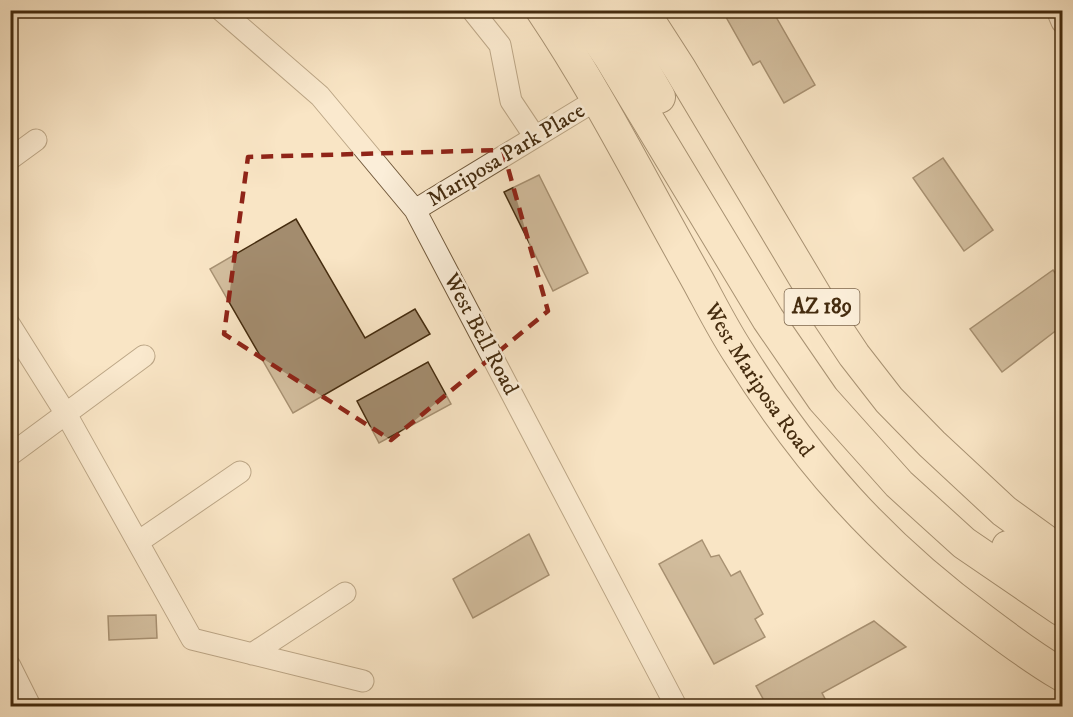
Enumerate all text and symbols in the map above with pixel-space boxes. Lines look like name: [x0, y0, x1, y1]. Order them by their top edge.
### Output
street label: Mariposa Park Place: [422, 97, 590, 213]
street label: West Bell Road: [437, 268, 524, 399]
road number: AZ 189: [784, 289, 860, 325]
street label: West Mariposa Road: [698, 297, 820, 462]

